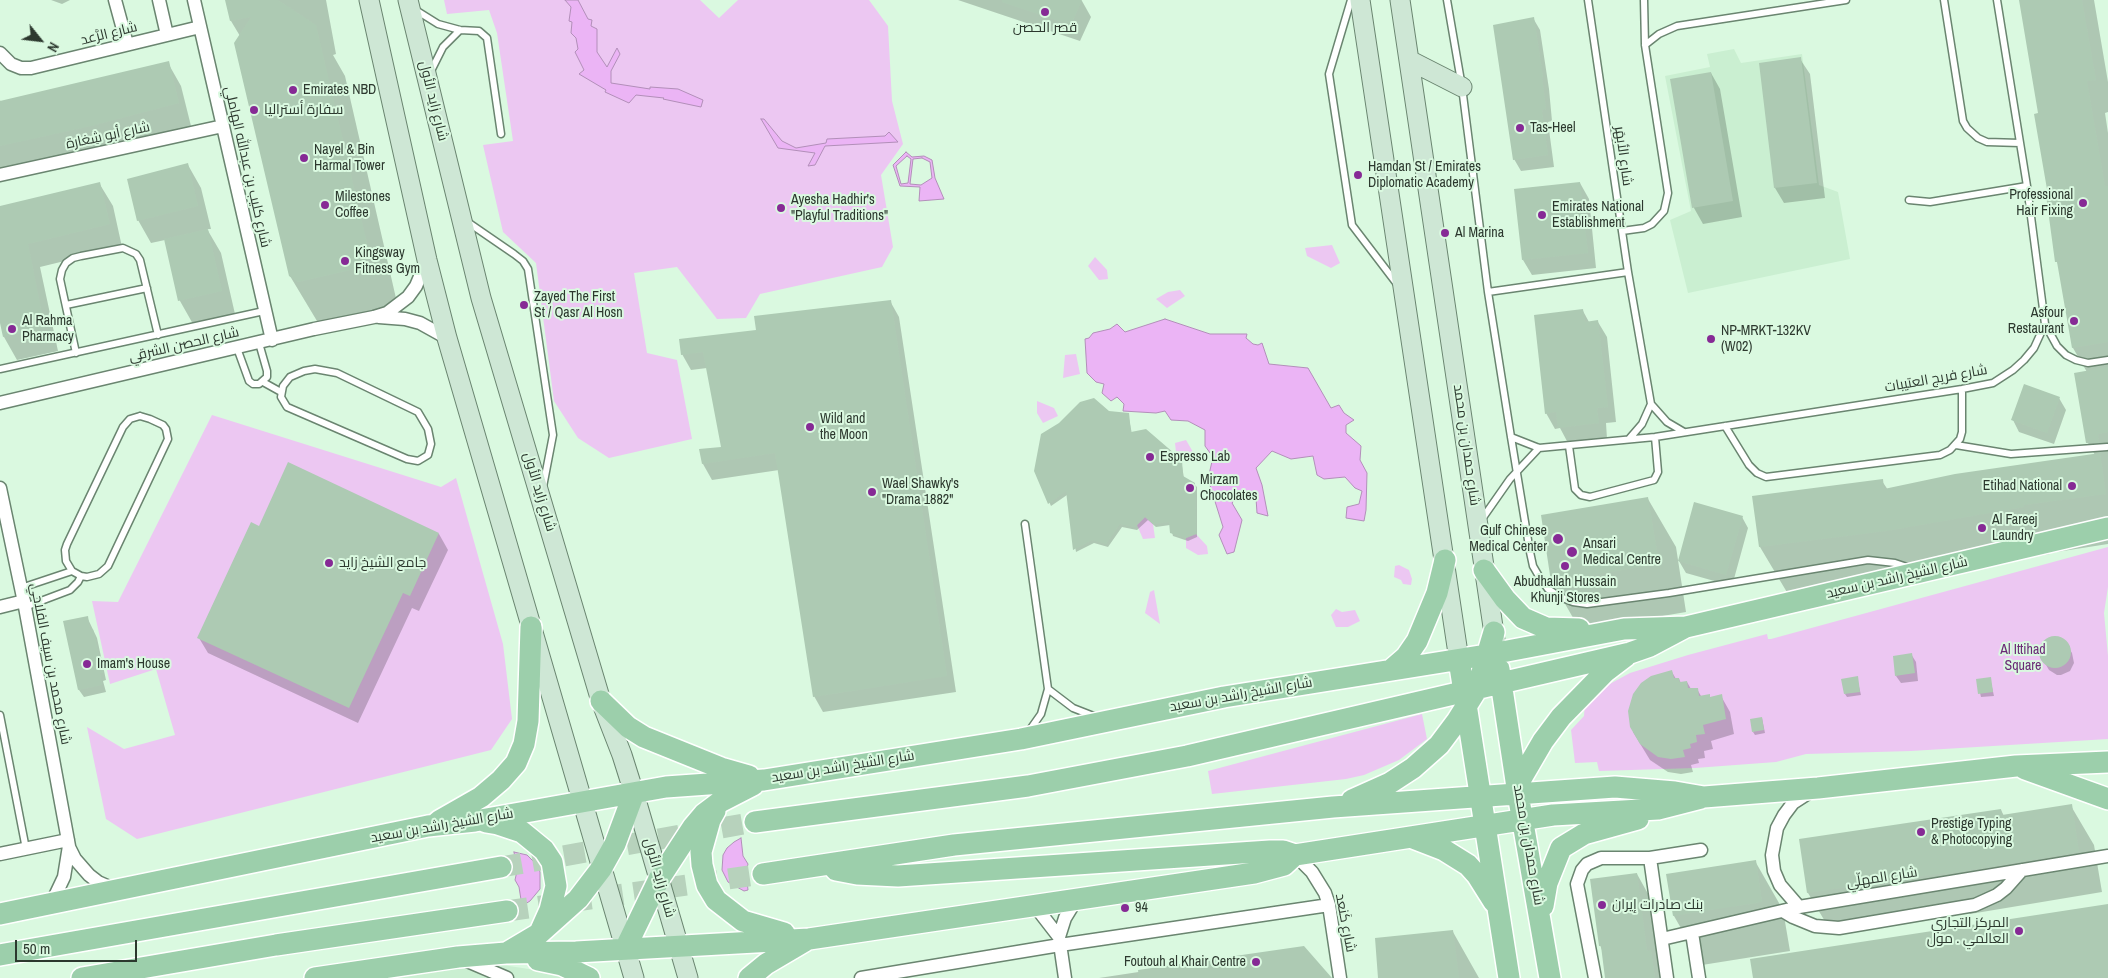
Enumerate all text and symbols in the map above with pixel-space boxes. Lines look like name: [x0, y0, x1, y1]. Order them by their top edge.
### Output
marker: قصر الحصن: [1039, 6, 1051, 18]
north arrow: [15, 15, 65, 65]
street label: شارع الرَّعد: [79, 19, 139, 49]
place label: قصر الحصن: [1013, 20, 1077, 36]
text: N: [43, 39, 63, 55]
street label: شارع زايد الأول: [415, 59, 451, 143]
place label: Emirates NBD: [303, 82, 376, 98]
marker: Emirates NBD: [287, 84, 299, 96]
street label: شارع كليب بن عبدالله الهاملي: [220, 85, 274, 249]
place label: سفارة أستراليا: [264, 102, 343, 118]
marker: سفارة أستراليا: [248, 104, 260, 116]
street label: شارع أبو شِغارة: [64, 119, 152, 153]
place label: Tas-Heel: [1530, 120, 1576, 136]
marker: Tas-Heel: [1514, 122, 1526, 134]
street label: شارع الأبهَر: [1610, 125, 1636, 187]
place label: Nayel & Bin Harmal Tower: [314, 142, 385, 174]
marker: Nayel & Bin Harmal Tower: [298, 152, 310, 164]
place label: Hamdan St / Emirates Diplomatic Academy: [1368, 159, 1481, 192]
marker: Hamdan St / Emirates Diplomatic Academy: [1352, 169, 1364, 181]
place label: Professional Hair Fixing: [2009, 187, 2073, 220]
place label: Milestones Coffee: [335, 189, 391, 222]
place label: Ayesha Hadhir's "Playful Traditions": [791, 192, 888, 224]
marker: Professional Hair Fixing: [2077, 197, 2089, 209]
marker: Milestones Coffee: [319, 199, 331, 211]
place label: Emirates National Establishment: [1552, 199, 1644, 232]
marker: Ayesha Hadhir's "Playful Traditions": [775, 202, 787, 214]
marker: Emirates National Establishment: [1536, 209, 1548, 221]
place label: Al Marina: [1455, 225, 1504, 241]
marker: Al Marina: [1439, 227, 1451, 239]
place label: Kingsway Fitness Gym: [355, 245, 420, 278]
marker: Kingsway Fitness Gym: [339, 255, 351, 267]
place label: Zayed The First St / Qasr Al Hosn: [534, 289, 623, 322]
marker: Zayed The First St / Qasr Al Hosn: [518, 299, 530, 311]
place label: Asfour Restaurant: [2008, 305, 2064, 338]
place label: Al Rahma Pharmacy: [22, 313, 74, 346]
marker: Asfour Restaurant: [2068, 315, 2080, 327]
marker: Al Rahma Pharmacy: [6, 323, 18, 335]
place label: NP-MRKT-132KV (W02): [1721, 323, 1811, 356]
street label: شارع الحصن الشرقي: [127, 324, 241, 366]
marker: NP-MRKT-132KV (W02): [1705, 333, 1717, 345]
street label: شارع فريج العتيبات: [1883, 362, 1989, 396]
street label: شارع حمدان بن محمد: [1449, 383, 1483, 507]
place label: Wild and the Moon: [820, 411, 868, 444]
marker: Wild and the Moon: [804, 421, 816, 433]
place label: Espresso Lab: [1160, 449, 1230, 465]
street label: شارع زايد الأول: [519, 450, 559, 534]
marker: Espresso Lab: [1144, 451, 1156, 463]
place label: Mirzam Chocolates: [1200, 472, 1257, 504]
place label: Wael Shawky's "Drama 1882": [882, 476, 959, 508]
place label: Etihad National: [1983, 478, 2062, 494]
marker: Etihad National: [2066, 480, 2078, 492]
marker: Mirzam Chocolates: [1184, 482, 1196, 494]
marker: Wael Shawky's "Drama 1882": [866, 486, 878, 498]
place label: Al Fareej Laundry: [1992, 512, 2037, 544]
marker: Al Fareej Laundry: [1976, 522, 1988, 534]
place label: Gulf Chinese Medical Center: [1469, 523, 1547, 556]
marker: Gulf Chinese Medical Center: [1551, 532, 1565, 546]
place label: Ansari Medical Centre: [1583, 536, 1661, 568]
marker: Ansari Medical Centre: [1565, 545, 1579, 559]
street label: شارع الشيخ راشد بن سعيد: [1825, 554, 1969, 602]
place label: جامع الشيخ زايد: [339, 555, 426, 571]
marker: جامع الشيخ زايد: [323, 557, 335, 569]
marker: Abudhallah Hussain Khunji Stores: [1559, 560, 1571, 572]
place label: Abudhallah Hussain Khunji Stores: [1514, 574, 1616, 606]
street label: شارع محمد بن سيف الفلاحي: [26, 582, 74, 746]
park label: Al Ittihad Square: [2000, 642, 2046, 674]
place label: Imam's House: [97, 656, 170, 672]
marker: Imam's House: [81, 658, 93, 670]
street label: شارع الشيخ راشد بن سعيد: [1168, 674, 1314, 716]
street label: شارع الشيخ راشد بن سعيد: [770, 747, 916, 787]
street label: شارع حمدان بن محمد: [1509, 783, 1547, 907]
street label: شارع الشيخ راشد بن سعيد: [369, 805, 515, 847]
place label: Prestige Typing & Photocopying: [1931, 816, 2012, 849]
marker: Prestige Typing & Photocopying: [1915, 826, 1927, 838]
street label: شارع زايد الأول: [640, 836, 678, 920]
street label: شارع المهلّي: [1845, 864, 1919, 892]
street label: شارع كَنعد: [1331, 892, 1359, 954]
place label: بنك صادرات إيران: [1612, 897, 1703, 913]
marker: بنك صادرات إيران: [1596, 899, 1608, 911]
place label: 94: [1135, 900, 1148, 916]
marker: 94: [1119, 902, 1131, 914]
place label: المركز التجاري العالمي . مول: [1927, 915, 2009, 948]
marker: المركز التجاري العالمي . مول: [2013, 925, 2025, 937]
scale bar: [18, 930, 140, 962]
text: 50 m: [23, 938, 50, 959]
place label: Foutouh al Khair Centre: [1124, 954, 1246, 970]
marker: Foutouh al Khair Centre: [1250, 956, 1262, 968]

